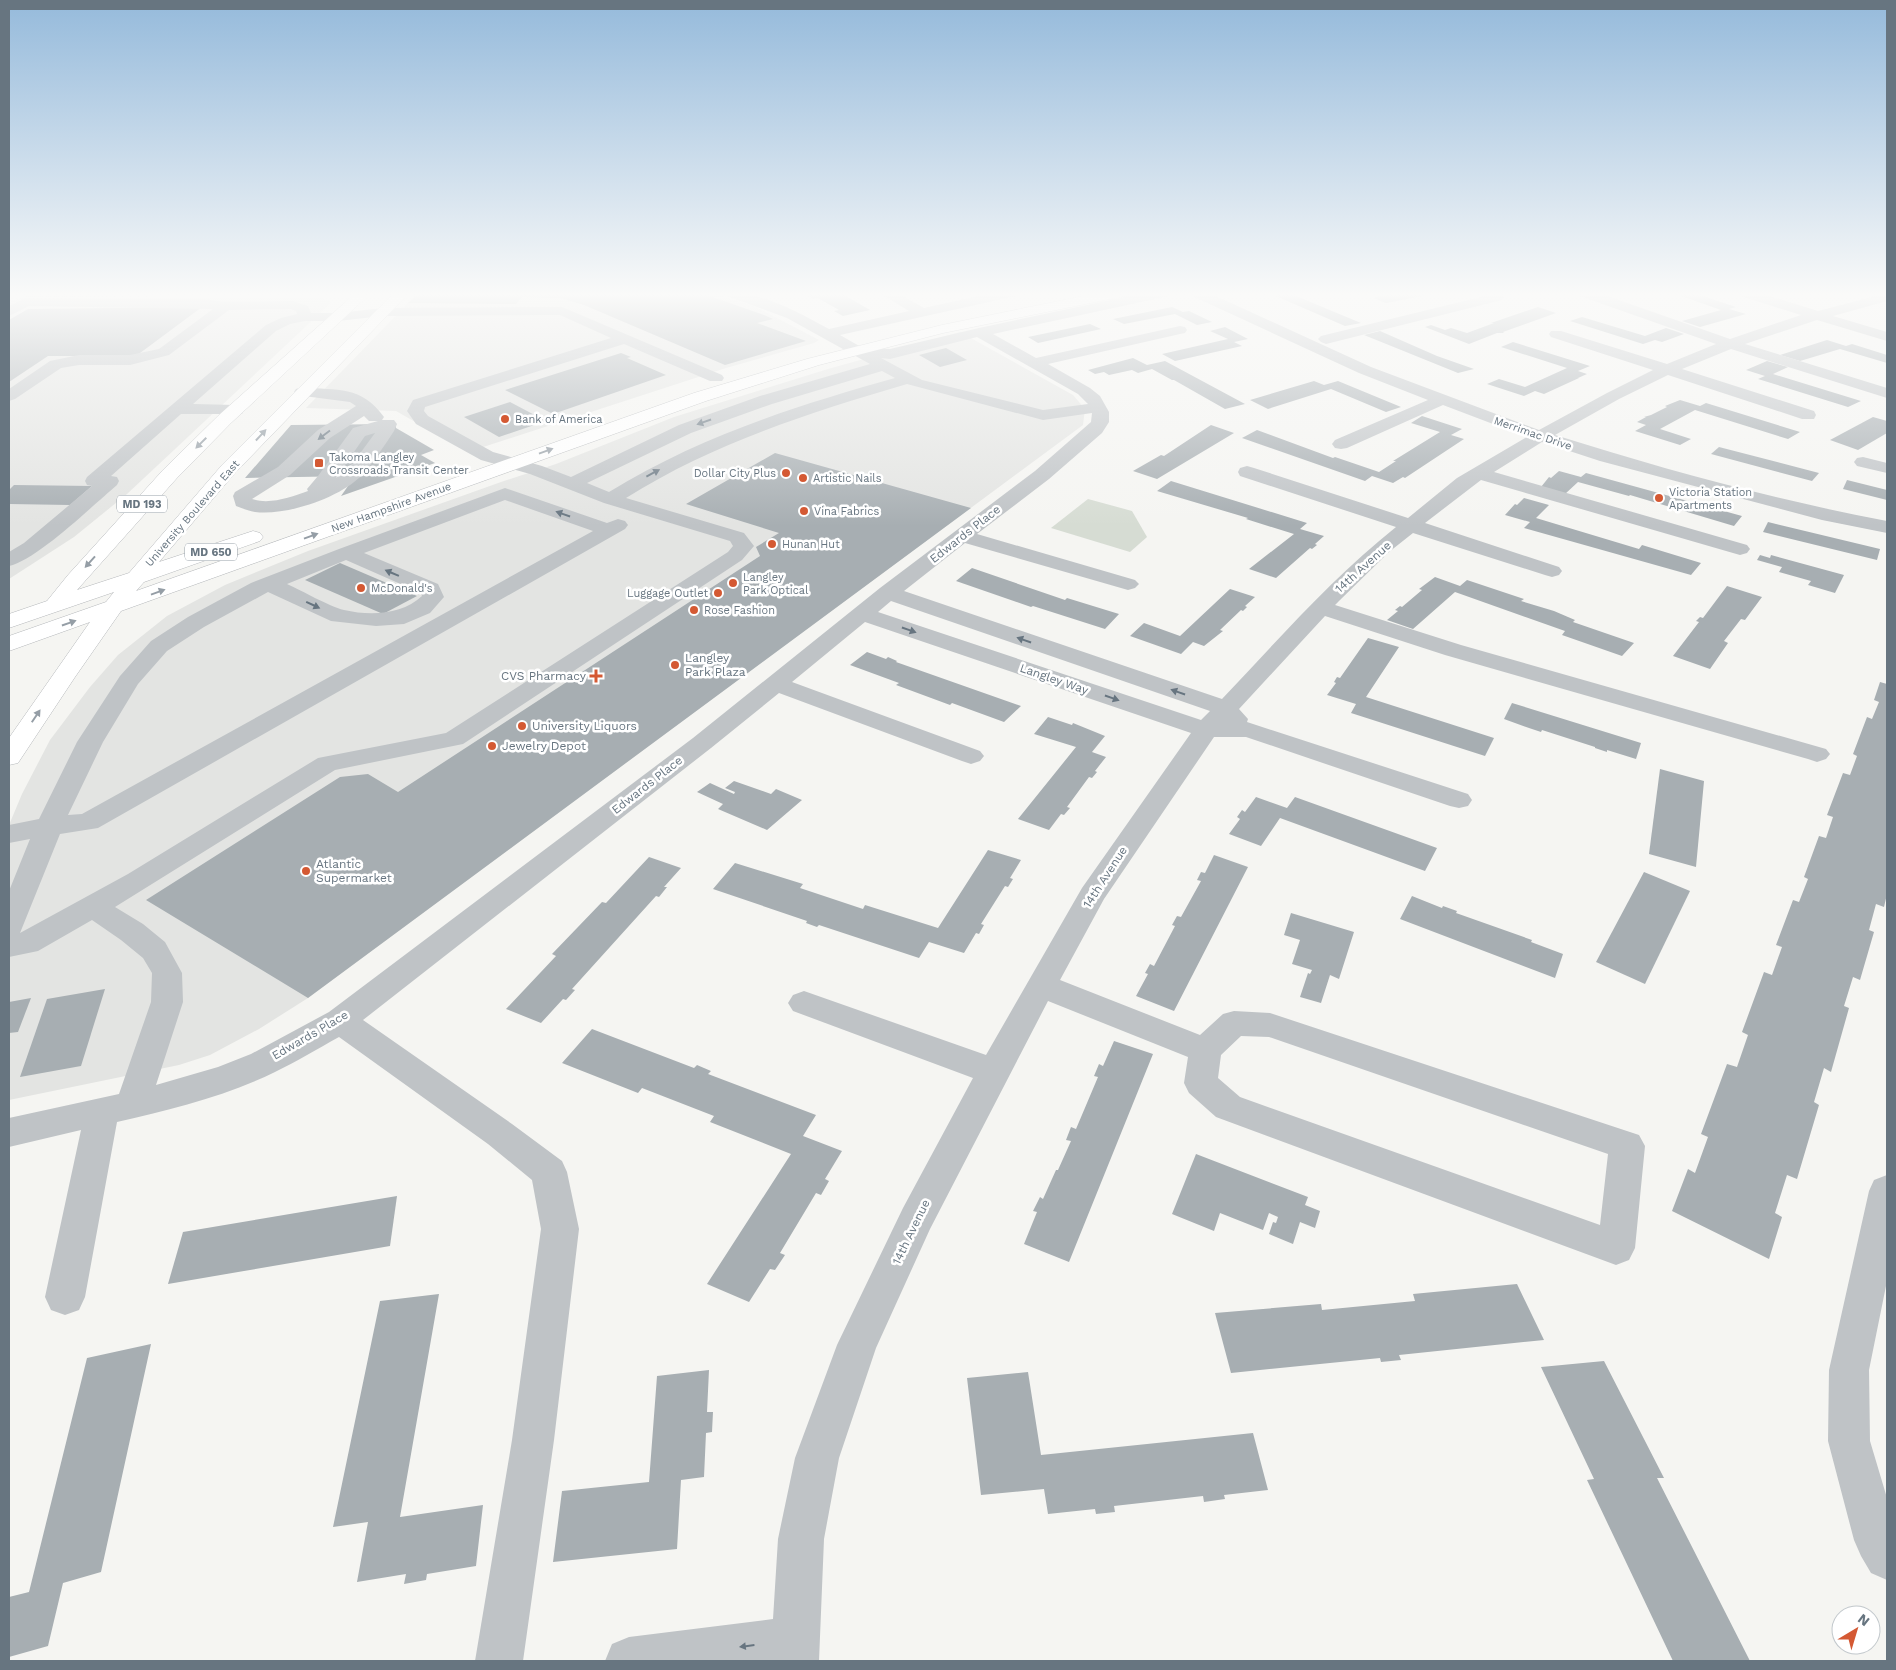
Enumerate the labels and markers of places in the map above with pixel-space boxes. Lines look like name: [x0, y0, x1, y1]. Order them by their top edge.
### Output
marker: Bank of America: [499, 413, 511, 425]
place label: Bank of America: [515, 413, 603, 426]
place label: Takoma Langley Crossroads Transit Center: [329, 451, 469, 477]
marker: Takoma Langley Crossroads Transit Center: [313, 457, 325, 469]
place label: Dollar City Plus: [694, 467, 776, 480]
marker: Dollar City Plus: [780, 467, 792, 479]
marker: Artistic Nails: [797, 472, 809, 484]
place label: Artistic Nails: [813, 472, 882, 485]
place label: Victoria Station Apartments: [1669, 486, 1752, 512]
marker: Victoria Station Apartments: [1653, 492, 1665, 504]
marker: Vina Fabrics: [798, 505, 810, 517]
place label: Vina Fabrics: [814, 505, 879, 518]
marker: Hunan Hut: [766, 538, 778, 550]
place label: Hunan Hut: [782, 538, 840, 551]
place label: Langley Park Optical: [743, 571, 809, 597]
marker: Langley Park Optical: [727, 577, 739, 589]
marker: McDonald's: [355, 582, 367, 594]
place label: McDonald's: [371, 582, 433, 595]
place label: Luggage Outlet: [627, 587, 708, 600]
marker: Luggage Outlet: [712, 587, 724, 599]
marker: Rose Fashion: [688, 604, 700, 616]
place label: Rose Fashion: [704, 604, 775, 617]
place label: Langley Park Plaza: [685, 651, 746, 679]
marker: Langley Park Plaza: [669, 659, 681, 671]
place label: CVS Pharmacy: [501, 669, 587, 683]
marker: CVS Pharmacy: [590, 670, 602, 682]
place label: University Liquors: [532, 719, 637, 733]
marker: University Liquors: [516, 720, 528, 732]
place label: Jewelry Depot: [502, 739, 586, 753]
marker: Jewelry Depot: [486, 740, 498, 752]
place label: Atlantic Supermarket: [316, 857, 392, 885]
marker: Atlantic Supermarket: [300, 865, 312, 877]

